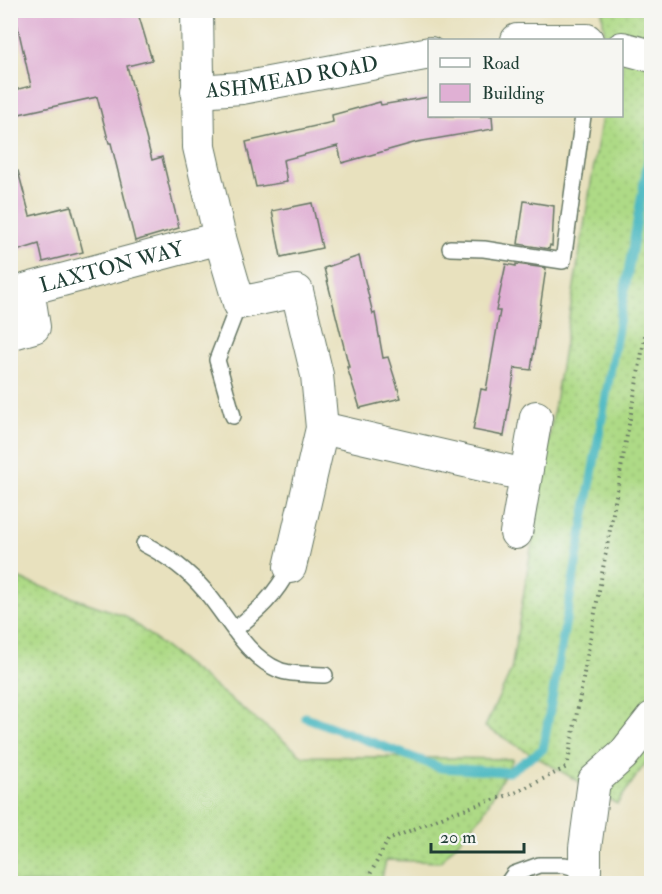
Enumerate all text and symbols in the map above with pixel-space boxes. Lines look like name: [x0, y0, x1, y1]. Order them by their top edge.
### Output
legend: [428, 39, 623, 117]
street label: ASHMEAD ROAD: [204, 49, 380, 104]
text: Road: [482, 52, 520, 75]
text: Building: [482, 82, 545, 105]
street label: LAXTON WAY: [37, 235, 187, 299]
scale bar: [431, 816, 524, 854]
text: 20 m: [440, 826, 476, 849]

